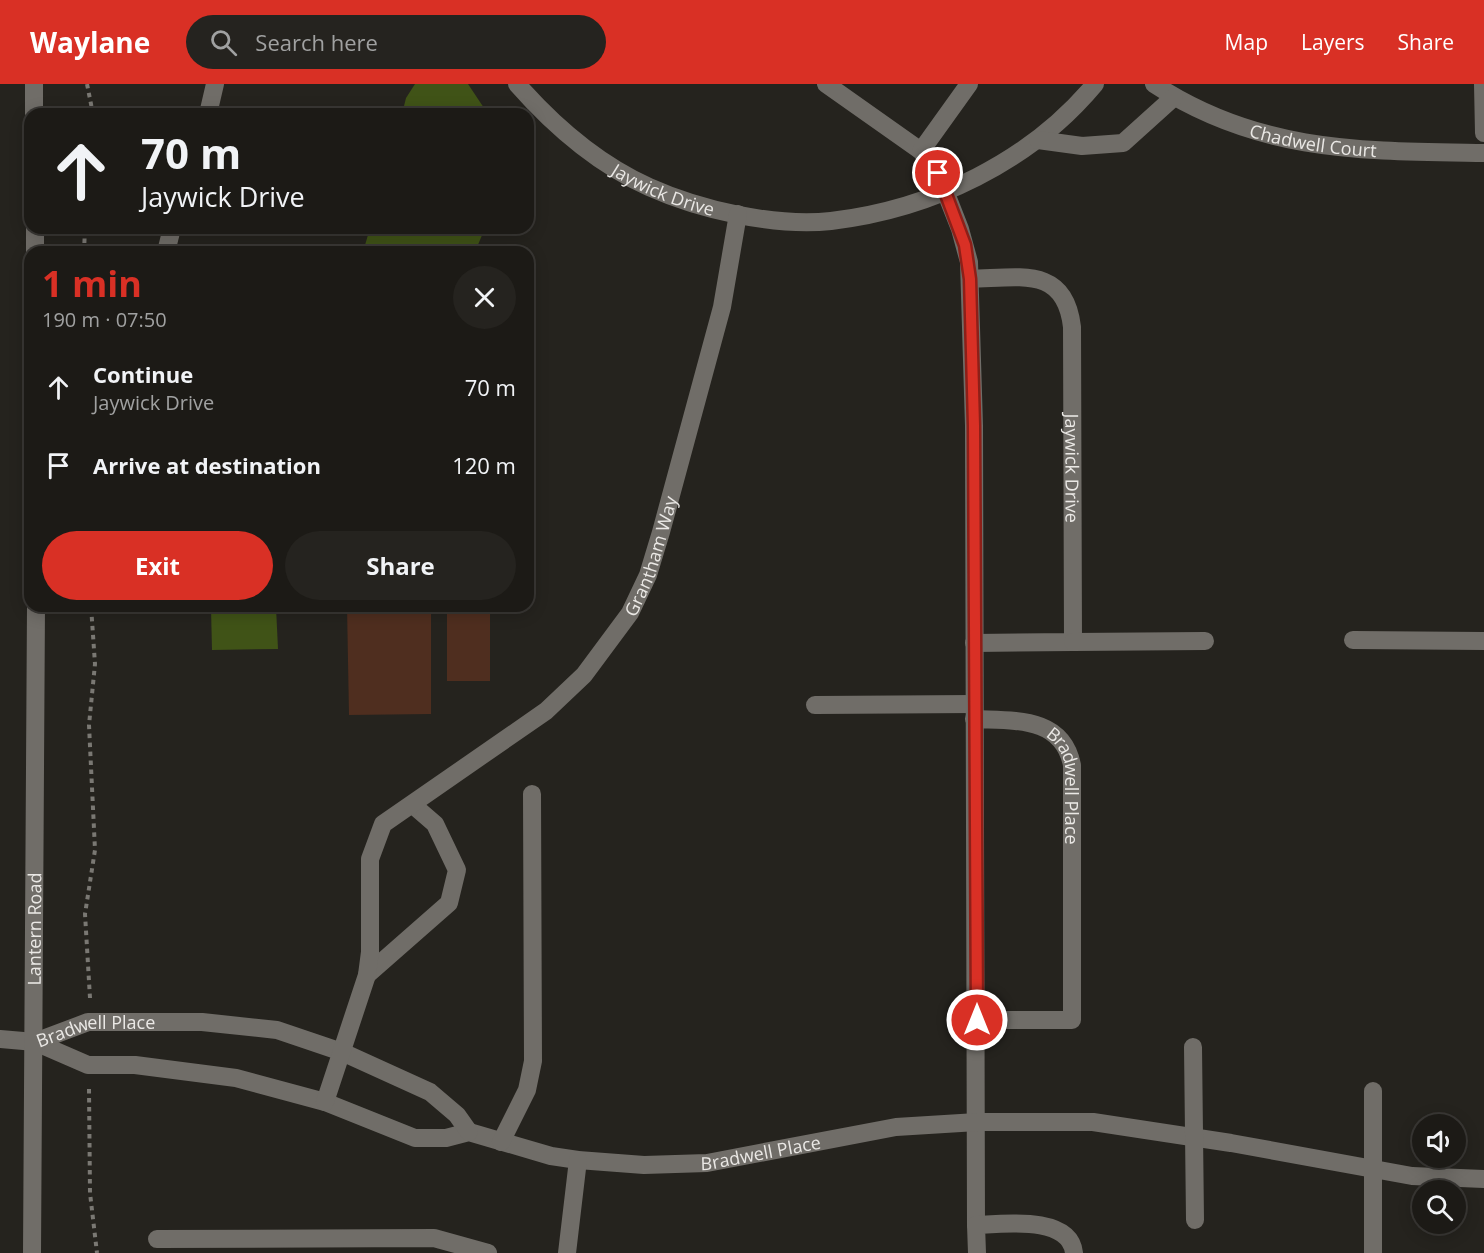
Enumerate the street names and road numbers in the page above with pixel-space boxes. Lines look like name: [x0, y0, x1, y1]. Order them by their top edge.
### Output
street label: Chadwell Court: [1247, 118, 1377, 162]
street label: Jaywick Drive: [606, 157, 717, 221]
street label: Jaywick Drive: [1060, 412, 1085, 523]
street label: Grantham Way: [618, 492, 682, 620]
street label: Bradwell Place: [1042, 721, 1084, 845]
street label: Lantern Road: [22, 872, 46, 986]
street label: Bradwell Place: [33, 1010, 155, 1053]
street label: Bradwell Place: [700, 1130, 823, 1175]

